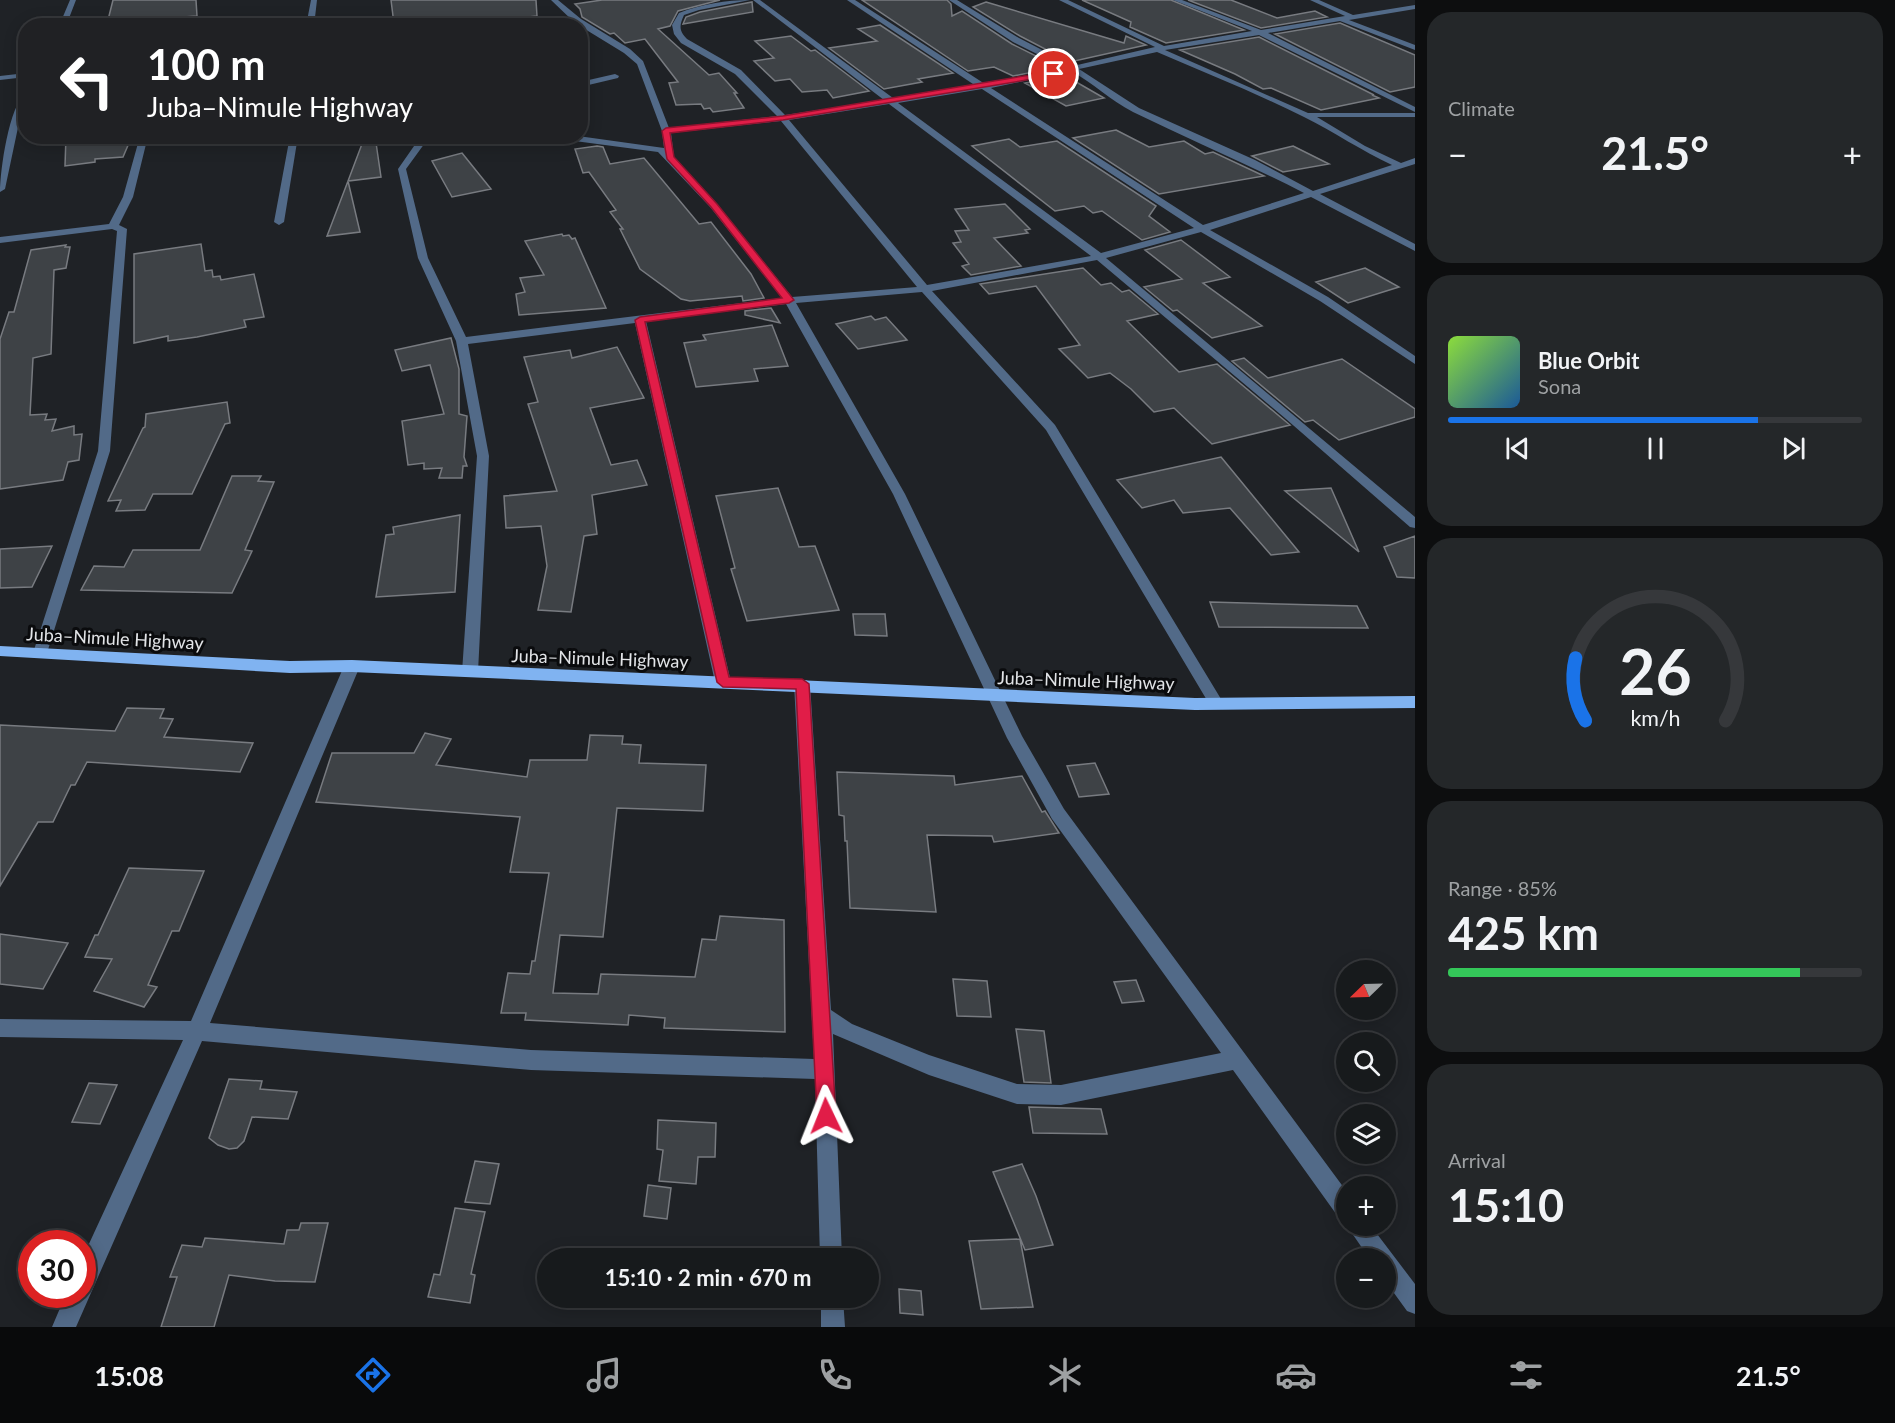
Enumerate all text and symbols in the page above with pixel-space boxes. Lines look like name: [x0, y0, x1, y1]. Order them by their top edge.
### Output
text: 100 m: [147, 39, 265, 89]
icon: left: [48, 42, 126, 120]
pin: [1028, 48, 1079, 99]
icon: arrive: [1037, 57, 1070, 90]
text: Juba–Nimule Highway: [147, 90, 413, 123]
text: Climate: [1448, 96, 1515, 120]
text: 21.5°: [1601, 126, 1709, 180]
text: −: [1448, 134, 1467, 174]
text: +: [1843, 134, 1862, 174]
text: Blue Orbit: [1538, 347, 1639, 374]
text: Sona: [1538, 374, 1581, 398]
icon: previous: [1501, 432, 1534, 465]
icon: pause: [1639, 432, 1672, 465]
icon: next: [1777, 432, 1810, 465]
street label: Juba–Nimule Highway: [26, 622, 205, 654]
text: 26: [1619, 633, 1691, 708]
street label: Juba–Nimule Highway: [511, 644, 690, 672]
street label: Juba–Nimule Highway: [997, 666, 1176, 694]
text: km/h: [1630, 705, 1680, 731]
text: Range · 85%: [1448, 876, 1557, 900]
text: 425 km: [1448, 906, 1599, 960]
north arrow: [1336, 960, 1396, 1020]
map controls: [1336, 960, 1396, 1308]
button: search: [1336, 1032, 1396, 1092]
position arrow: [794, 1084, 858, 1148]
button: layers: [1336, 1104, 1396, 1164]
text: Arrival: [1448, 1148, 1506, 1172]
button: +: [1336, 1176, 1396, 1236]
text: 15:10: [1448, 1178, 1564, 1232]
speed limit sign: 30: [18, 1230, 96, 1308]
button: −: [1336, 1248, 1396, 1308]
text: 15:10 · 2 min · 670 m: [605, 1264, 811, 1291]
icon: directions: [352, 1354, 394, 1396]
icon: music: [583, 1354, 625, 1396]
icon: phone: [814, 1354, 856, 1396]
icon: climate: [1044, 1354, 1086, 1396]
icon: car: [1275, 1354, 1317, 1396]
icon: filters: [1505, 1354, 1547, 1396]
text: 15:08: [94, 1359, 164, 1392]
text: 21.5°: [1736, 1359, 1801, 1392]

